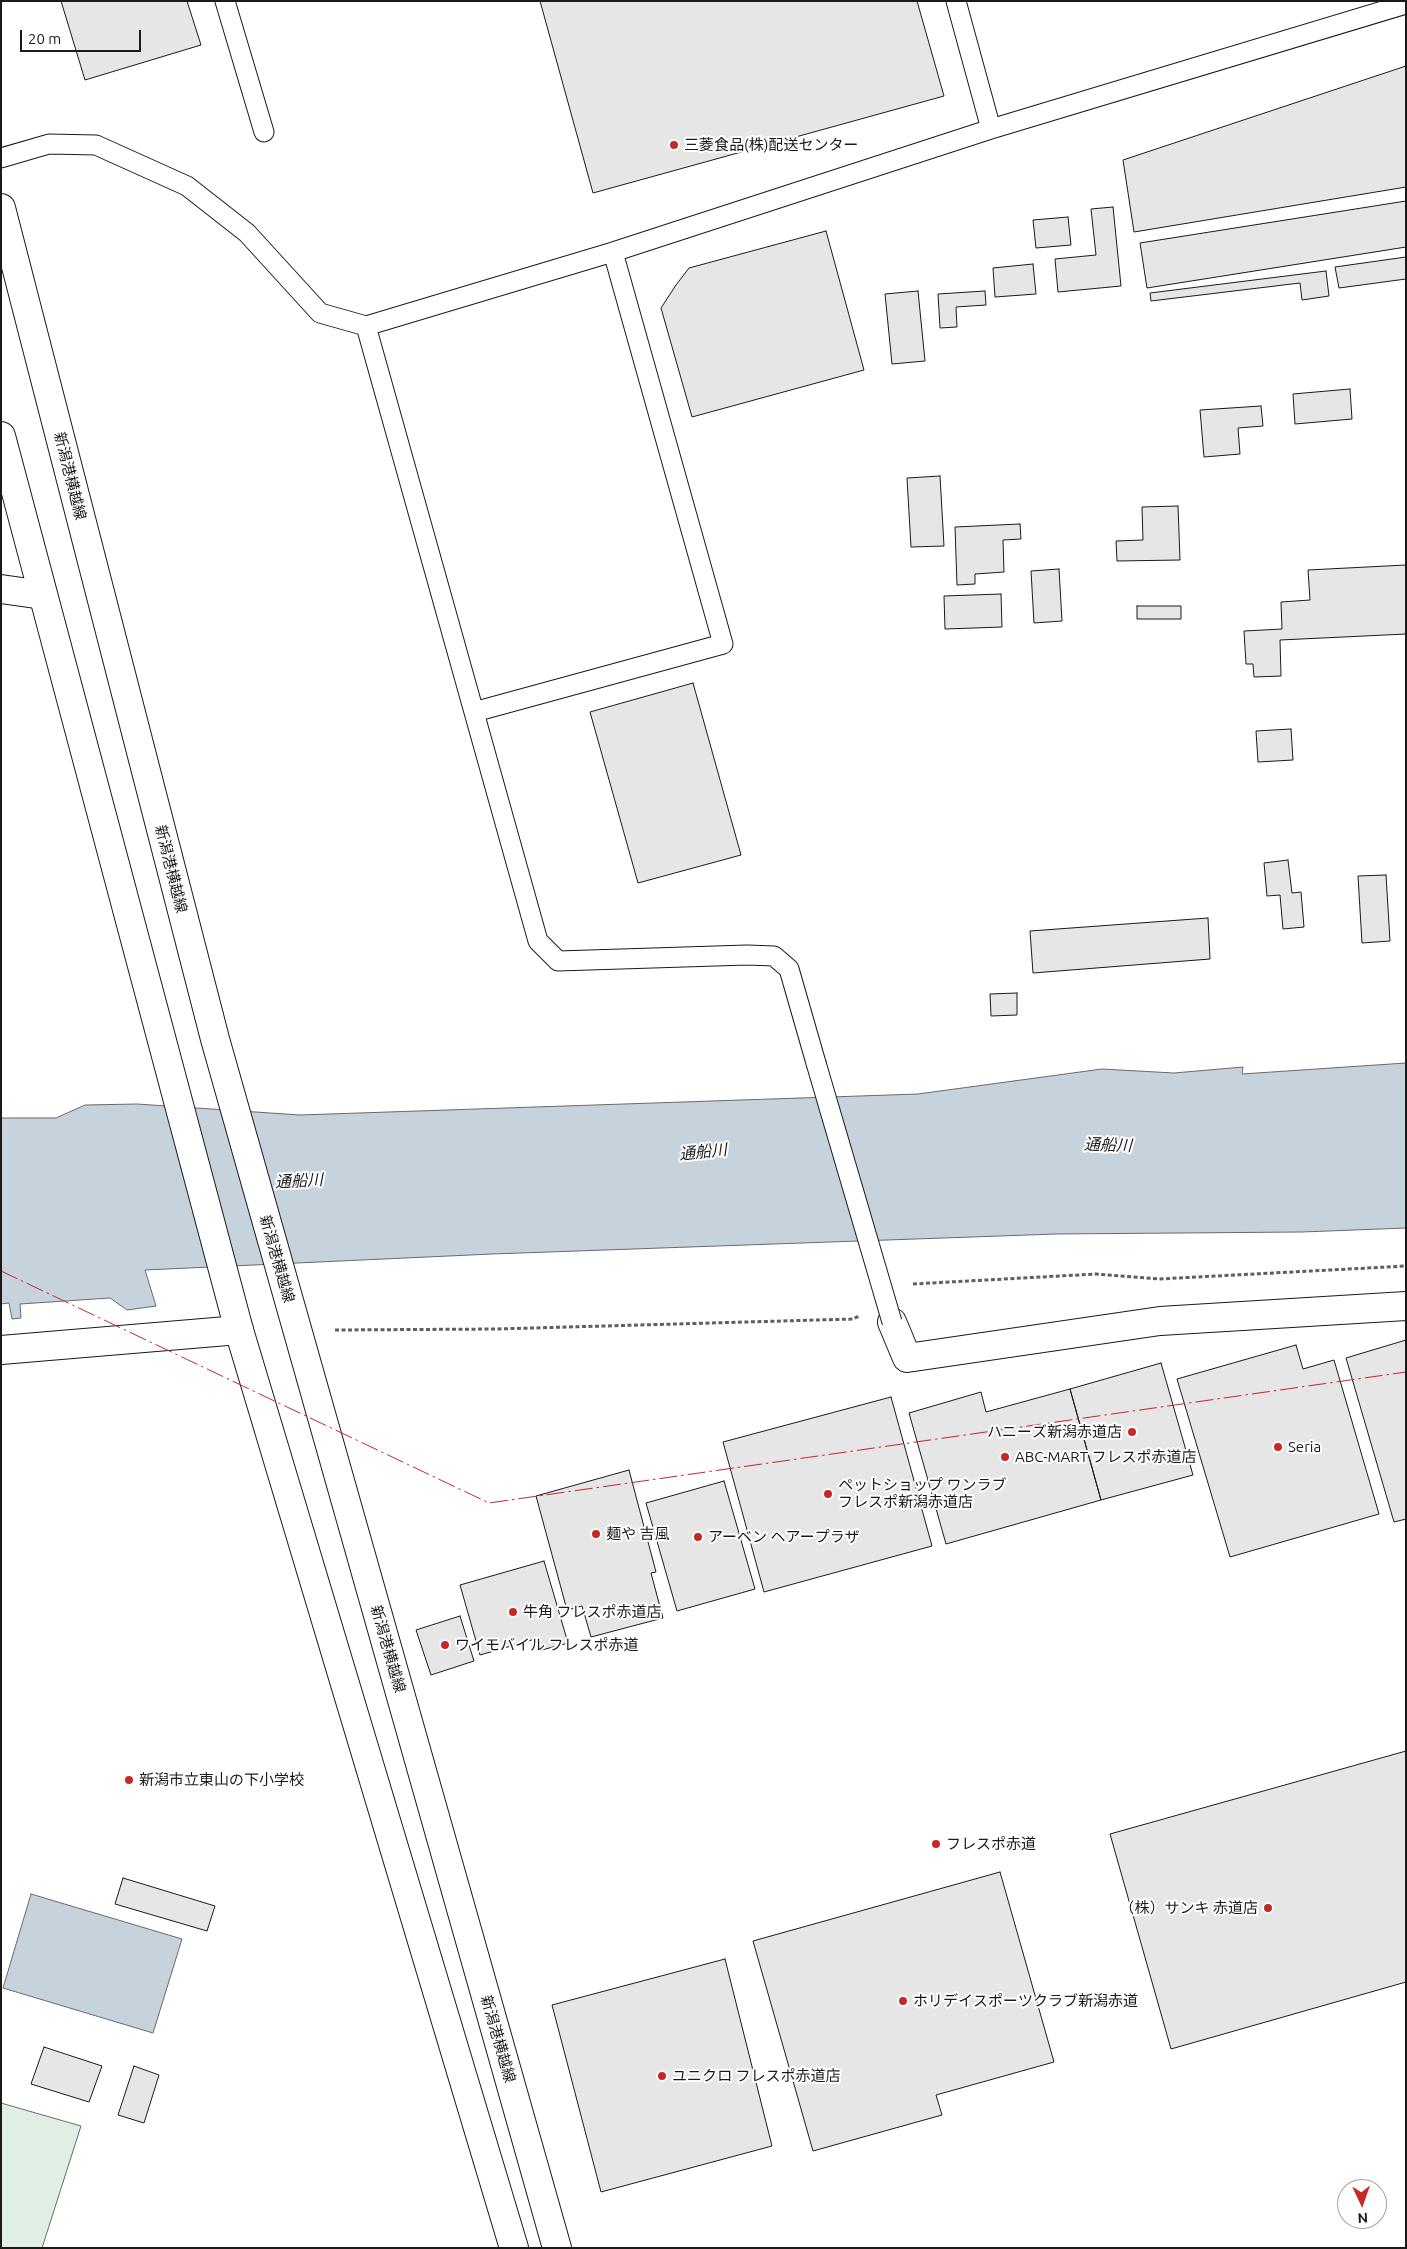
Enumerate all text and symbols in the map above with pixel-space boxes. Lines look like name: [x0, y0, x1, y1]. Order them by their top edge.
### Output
scale bar: [22, 20, 144, 52]
text: 20 m: [28, 30, 61, 47]
place label: 三菱食品(株)配送センター: [684, 136, 858, 154]
marker: 三菱食品(株)配送センター: [668, 139, 680, 151]
street label: 新潟港横越線: [50, 430, 90, 522]
street label: 新潟港横越線: [151, 823, 191, 915]
water label: 通船川: [1084, 1135, 1132, 1155]
water label: 通船川: [678, 1140, 728, 1164]
water label: 通船川: [275, 1170, 323, 1192]
street label: 新潟港横越線: [256, 1213, 298, 1305]
place label: ハニーズ新潟赤道店: [987, 1423, 1122, 1441]
marker: ハニーズ新潟赤道店: [1126, 1426, 1138, 1438]
place label: Seria: [1288, 1438, 1321, 1456]
marker: Seria: [1272, 1441, 1284, 1453]
place label: ABC-MART フレスポ赤道店: [1015, 1448, 1196, 1466]
marker: ABC-MART フレスポ赤道店: [999, 1451, 1011, 1463]
place label: ペットショップ ワンラブ フレスポ新潟赤道店: [838, 1476, 1006, 1511]
marker: ペットショップ ワンラブ フレスポ新潟赤道店: [822, 1488, 834, 1500]
place label: 麺や 吉風: [606, 1525, 669, 1543]
marker: 麺や 吉風: [590, 1528, 602, 1540]
place label: アーベン ヘアープラザ: [708, 1528, 860, 1546]
marker: アーベン ヘアープラザ: [692, 1531, 704, 1543]
street label: 新潟港横越線: [367, 1603, 409, 1695]
place label: 牛角 フレスポ赤道店: [523, 1603, 661, 1621]
marker: 牛角 フレスポ赤道店: [507, 1606, 519, 1618]
place label: ワイモバイル フレスポ赤道: [455, 1636, 638, 1654]
marker: ワイモバイル フレスポ赤道: [439, 1639, 451, 1651]
place label: 新潟市立東山の下小学校: [139, 1771, 304, 1789]
marker: 新潟市立東山の下小学校: [123, 1774, 135, 1786]
place label: フレスポ赤道: [946, 1835, 1036, 1853]
marker: フレスポ赤道: [930, 1838, 942, 1850]
place label: （株）サンキ 赤道店: [1120, 1899, 1258, 1917]
marker: （株）サンキ 赤道店: [1262, 1902, 1274, 1914]
place label: ホリデイスポーツクラブ新潟赤道: [913, 1992, 1138, 2010]
street label: 新潟港横越線: [477, 1993, 519, 2085]
marker: ホリデイスポーツクラブ新潟赤道: [897, 1995, 909, 2007]
place label: ユニクロ フレスポ赤道店: [672, 2067, 840, 2085]
marker: ユニクロ フレスポ赤道店: [656, 2070, 668, 2082]
north arrow: [1337, 2179, 1387, 2229]
text: N: [1357, 2210, 1368, 2226]

